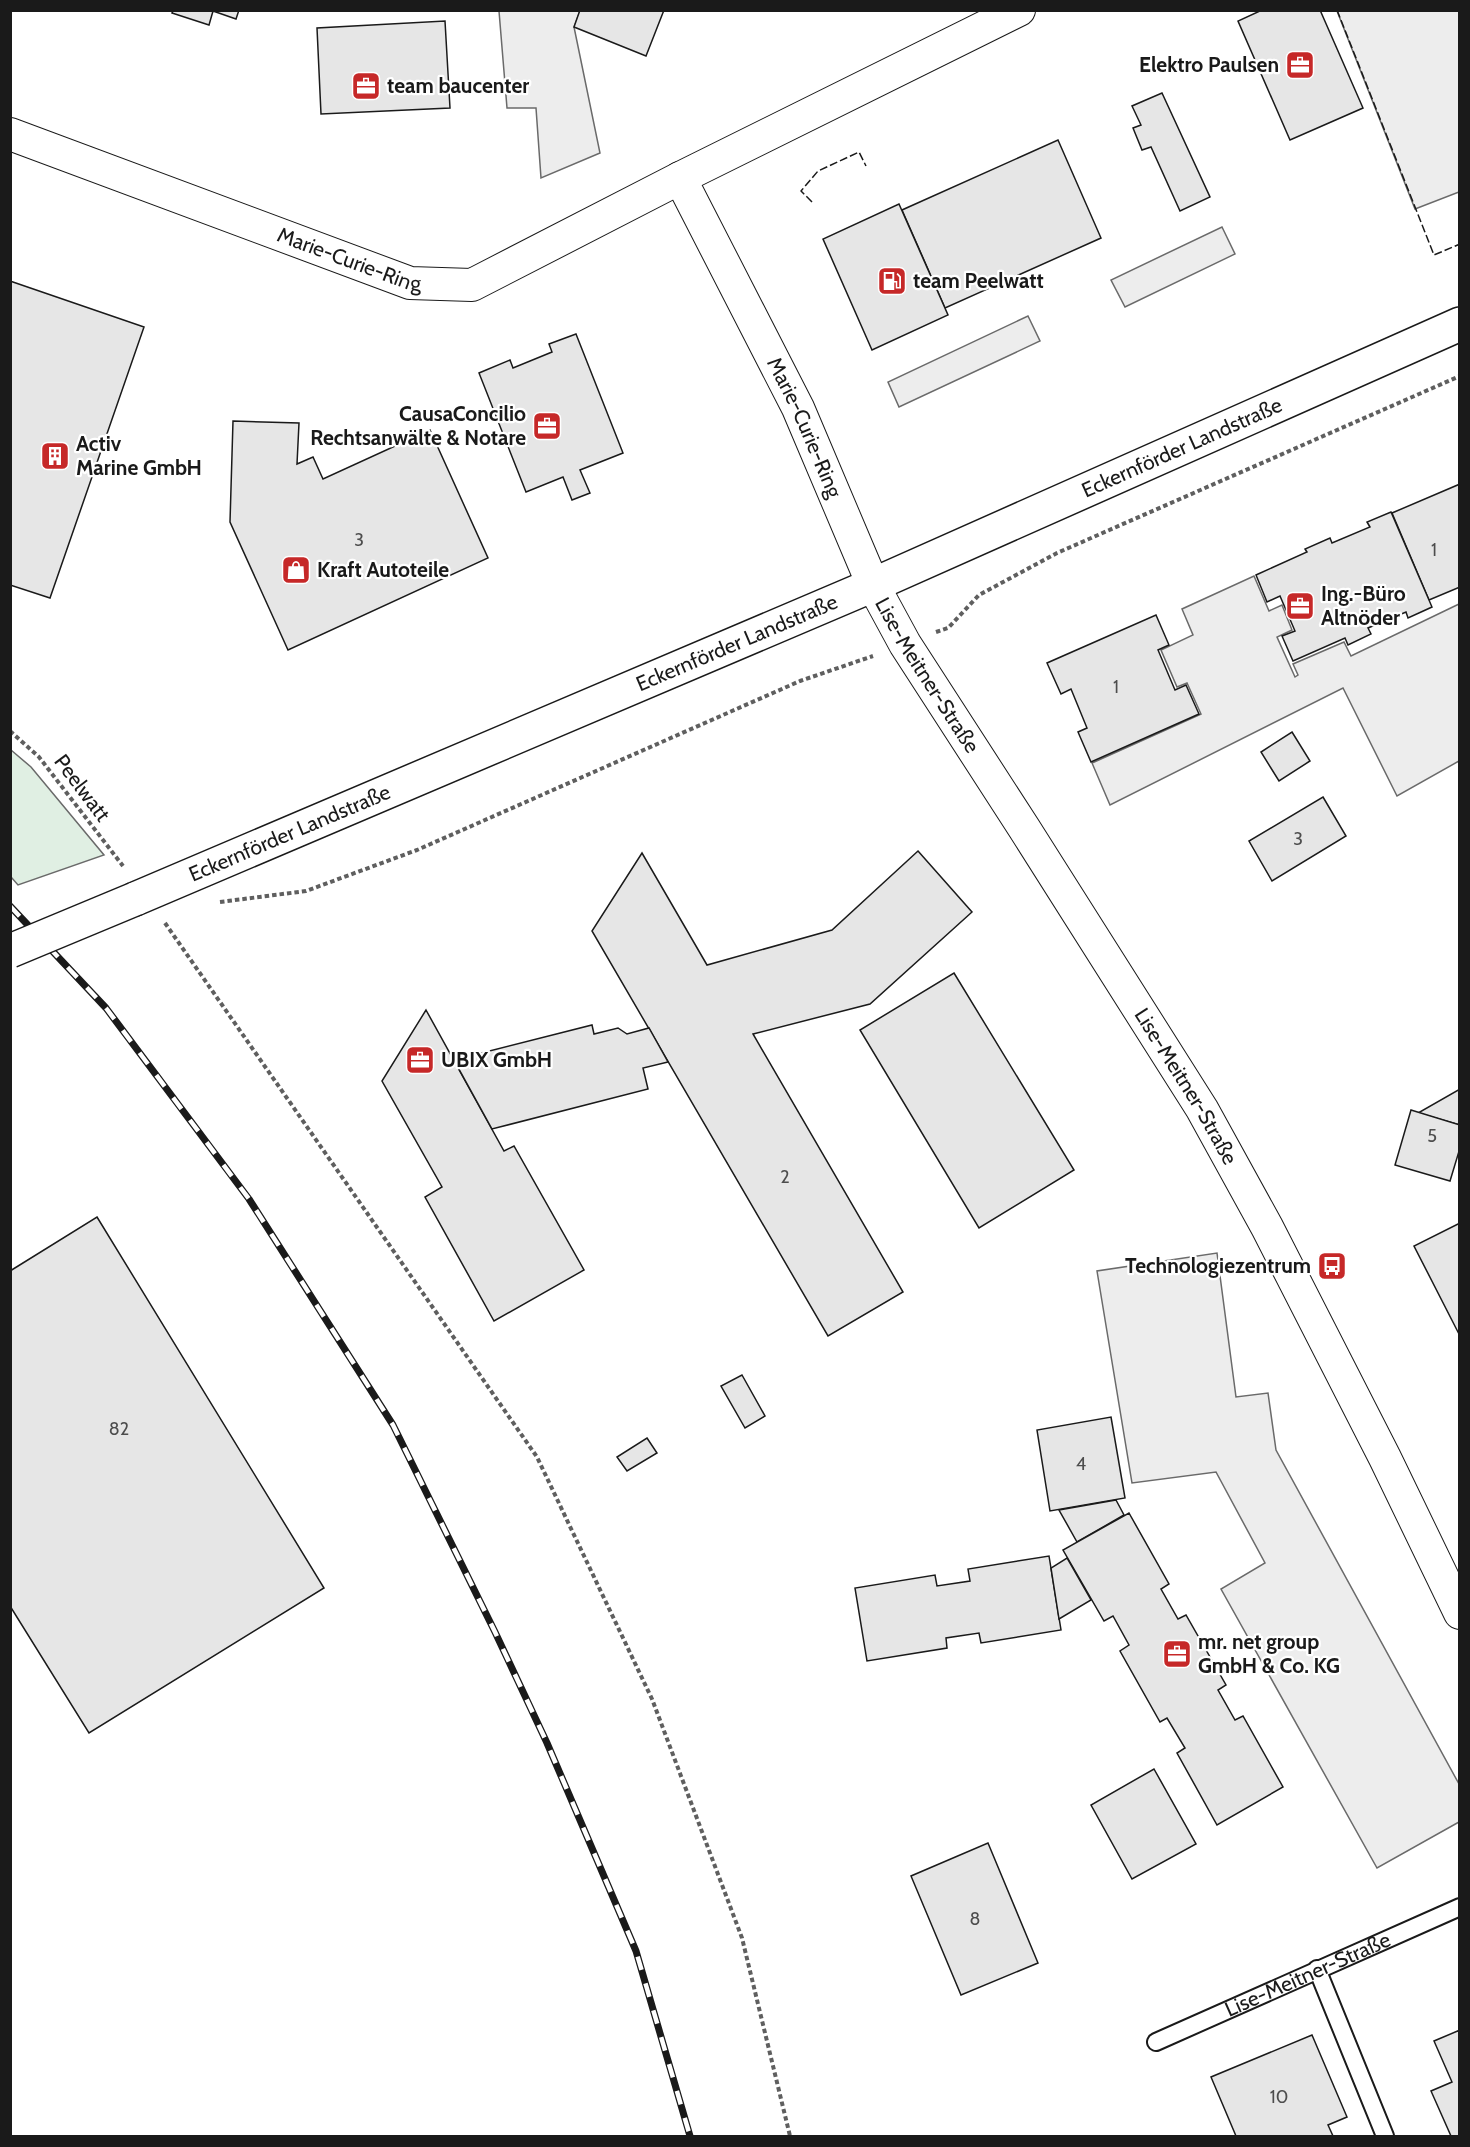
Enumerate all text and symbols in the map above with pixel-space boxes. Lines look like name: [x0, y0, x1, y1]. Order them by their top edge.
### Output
office icon: Elektro Paulsen: [1284, 49, 1316, 81]
place label: Elektro Paulsen: [1139, 52, 1279, 77]
office icon: team baucenter: [350, 70, 382, 102]
place label: team baucenter: [387, 73, 529, 98]
street label: Marie-Curie-Ring: [274, 222, 422, 295]
fuel station icon: team Peelwatt: [876, 265, 908, 297]
place label: team Peelwatt: [913, 268, 1044, 293]
street label: Marie-Curie-Ring: [762, 353, 848, 502]
street label: Eckernförder Landstraße: [1078, 392, 1286, 503]
place label: CausaConcilio Rechtsanwälte & Notare: [310, 401, 526, 450]
office icon: CausaConcilio Rechtsanwälte & Notare: [531, 410, 563, 442]
place label: Activ Marine GmbH: [76, 431, 202, 480]
building icon: Activ Marine GmbH: [39, 440, 71, 472]
house number: 3: [354, 529, 364, 551]
house number: 1: [1431, 539, 1437, 561]
shop icon: Kraft Autoteile: [280, 554, 312, 586]
place label: Kraft Autoteile: [317, 557, 449, 582]
place label: Ing.-Büro Altnöder: [1321, 581, 1406, 630]
street label: Eckernförder Landstraße: [632, 589, 841, 696]
office icon: Ing.-Büro Altnöder: [1284, 590, 1316, 622]
street label: Lise-Meitner-Straße: [870, 593, 985, 758]
house number: 1: [1113, 676, 1119, 698]
street label: Peelwatt: [49, 749, 116, 826]
street label: Eckernförder Landstraße: [185, 779, 394, 887]
house number: 3: [1293, 828, 1303, 850]
street label: Lise-Meitner-Straße: [1129, 1003, 1243, 1169]
office icon: UBIX GmbH: [404, 1044, 436, 1076]
place label: UBIX GmbH: [441, 1047, 552, 1072]
house number: 5: [1427, 1125, 1437, 1147]
house number: 2: [780, 1166, 790, 1188]
bus stop icon: Technologiezentrum: [1316, 1250, 1348, 1282]
place label: Technologiezentrum: [1125, 1253, 1311, 1278]
house number: 82: [109, 1418, 129, 1440]
house number: 4: [1076, 1453, 1086, 1475]
place label: mr. net group GmbH & Co. KG: [1198, 1629, 1340, 1678]
office icon: mr. net group GmbH & Co. KG: [1161, 1638, 1193, 1670]
house number: 8: [970, 1908, 980, 1930]
street label: Lise-Meitner-Straße: [1221, 1926, 1394, 2022]
house number: 10: [1270, 2086, 1288, 2108]

